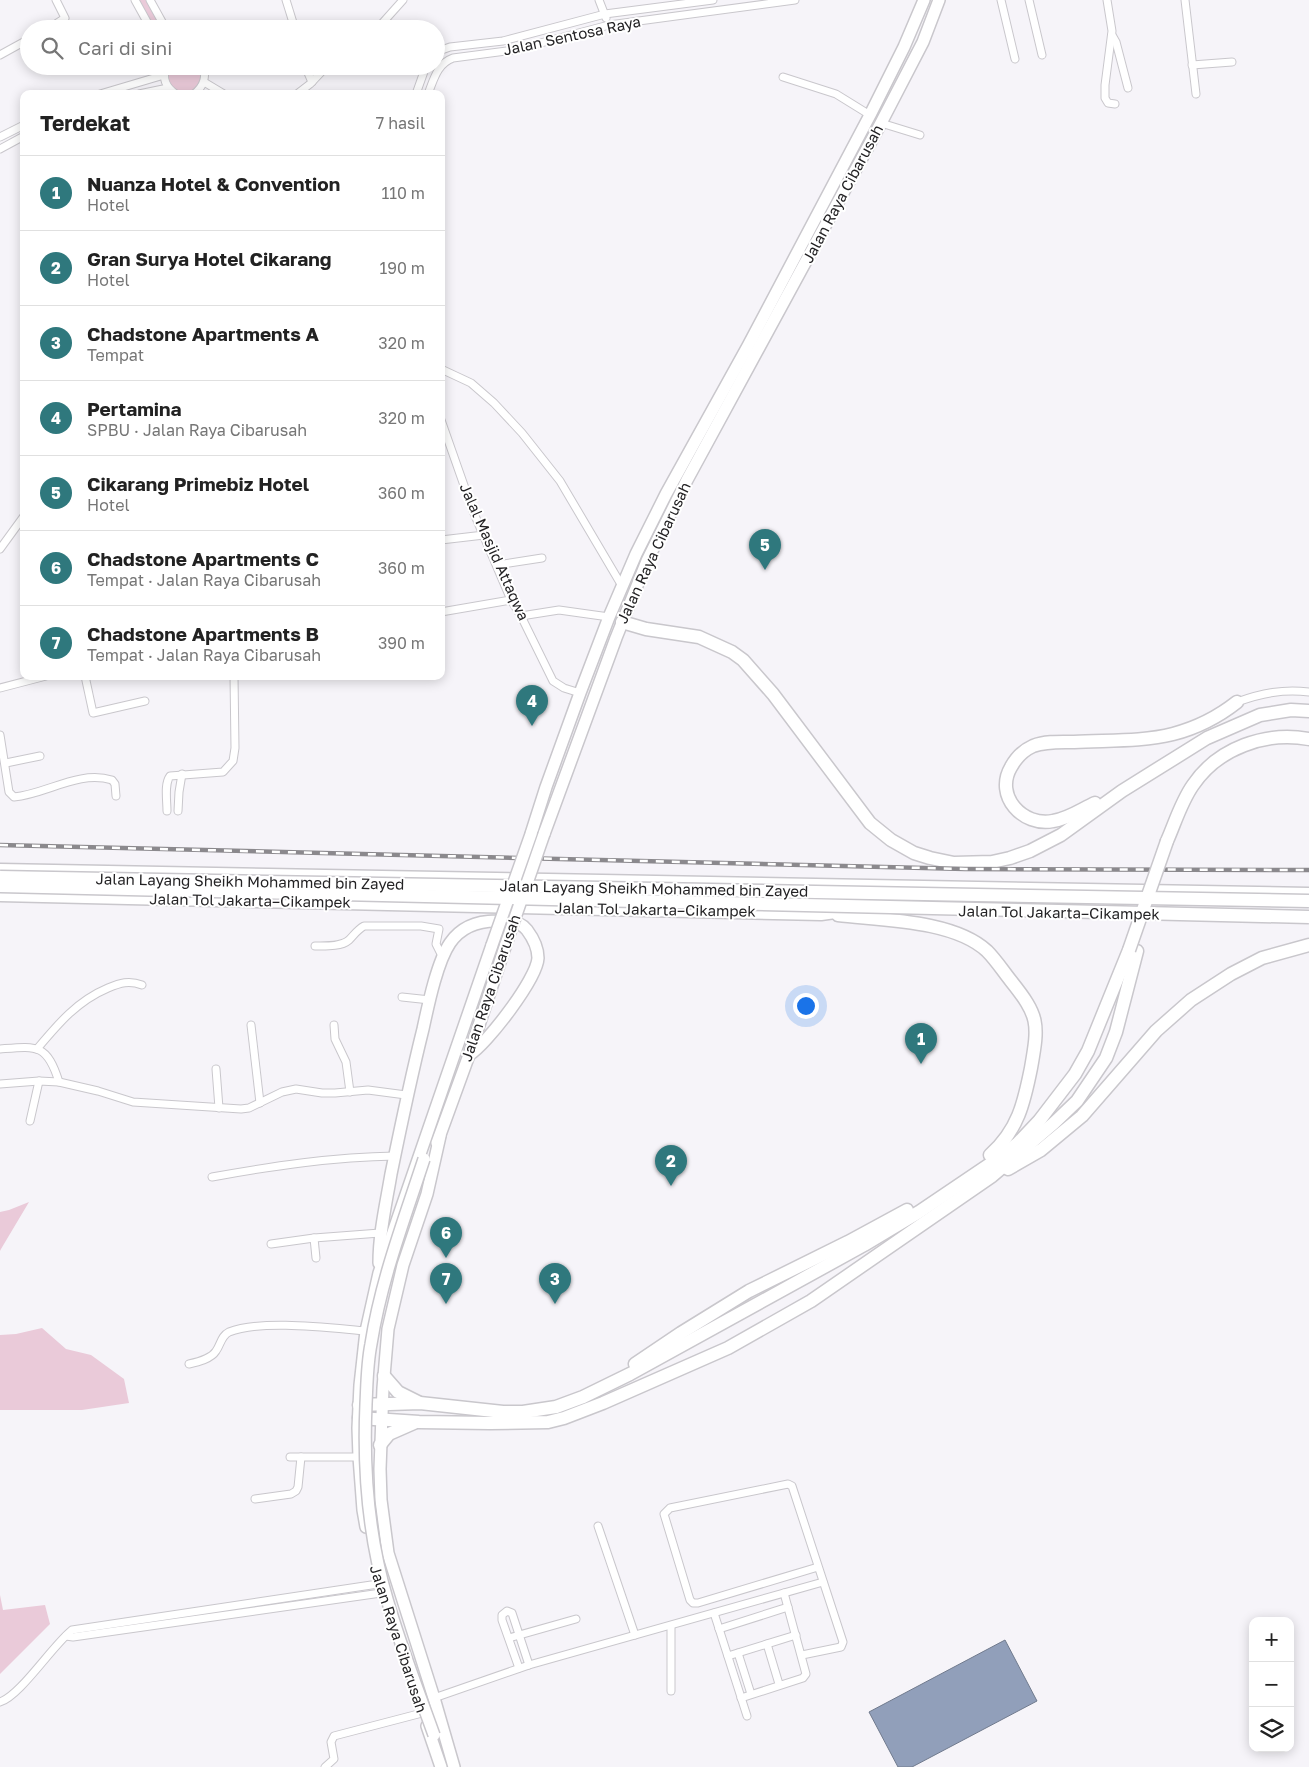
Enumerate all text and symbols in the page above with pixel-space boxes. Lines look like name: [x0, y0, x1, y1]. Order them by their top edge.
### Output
street label: Jalan Sentosa Raya: [501, 12, 642, 58]
search box: [20, 20, 445, 75]
icon: search: [38, 34, 66, 62]
text: Cari di sini: [78, 36, 172, 59]
text: Terdekat: [40, 110, 130, 136]
text: 7 hasil: [376, 113, 425, 133]
street label: Jalan Raya Cibarusah: [798, 121, 886, 266]
text: Nuanza Hotel & Convention: [87, 172, 340, 195]
text: 1: [52, 183, 60, 203]
text: 110 m: [381, 183, 425, 203]
text: Hotel: [87, 195, 130, 215]
text: Gran Surya Hotel Cikarang: [87, 247, 331, 270]
text: 2: [51, 258, 61, 278]
text: 190 m: [379, 258, 425, 278]
text: Hotel: [87, 270, 130, 290]
text: Chadstone Apartments A: [87, 322, 319, 345]
text: 3: [51, 333, 61, 353]
text: 320 m: [378, 333, 425, 353]
text: Tempat: [87, 345, 144, 365]
text: Pertamina: [87, 397, 182, 420]
text: 4: [51, 408, 61, 428]
text: 320 m: [378, 408, 425, 428]
text: SPBU · Jalan Raya Cibarusah: [87, 420, 307, 440]
text: Cikarang Primebiz Hotel: [87, 472, 309, 495]
street label: Jalan Raya Cibarusah: [612, 479, 694, 626]
street label: Jalal Masjid Attaqwa: [457, 480, 533, 623]
text: 5: [51, 483, 61, 503]
text: 360 m: [378, 483, 425, 503]
text: Hotel: [87, 495, 130, 515]
pin: 5: [749, 529, 781, 570]
text: Chadstone Apartments C: [87, 547, 319, 570]
text: 6: [51, 558, 61, 578]
text: 360 m: [378, 558, 425, 578]
text: Tempat · Jalan Raya Cibarusah: [87, 570, 321, 590]
text: Chadstone Apartments B: [87, 622, 319, 645]
text: 7: [52, 633, 60, 653]
text: 390 m: [378, 633, 425, 653]
text: Tempat · Jalan Raya Cibarusah: [87, 645, 321, 665]
pin: 4: [516, 685, 548, 726]
street label: Jalan Layang Sheikh Mohammed bin Zayed: [95, 869, 405, 893]
street label: Jalan Layang Sheikh Mohammed bin Zayed: [499, 876, 809, 900]
street label: Jalan Tol Jakarta–Cikampek: [149, 889, 351, 911]
street label: Jalan Tol Jakarta–Cikampek: [554, 898, 756, 920]
street label: Jalan Tol Jakarta–Cikampek: [958, 901, 1160, 923]
street label: Jalan Raya Cibarusah: [456, 912, 524, 1063]
your location: [793, 993, 819, 1019]
pin: 1: [905, 1023, 937, 1064]
pin: 2: [655, 1145, 687, 1186]
pin: 6: [430, 1217, 462, 1258]
pin: 7: [430, 1263, 462, 1304]
pin: 3: [539, 1263, 571, 1304]
street label: Jalan Raya Cibarusah: [367, 1563, 431, 1715]
map controls: [1249, 1617, 1294, 1752]
button: +: [1249, 1617, 1294, 1662]
button: −: [1249, 1662, 1294, 1707]
button: layers: [1249, 1707, 1294, 1752]

